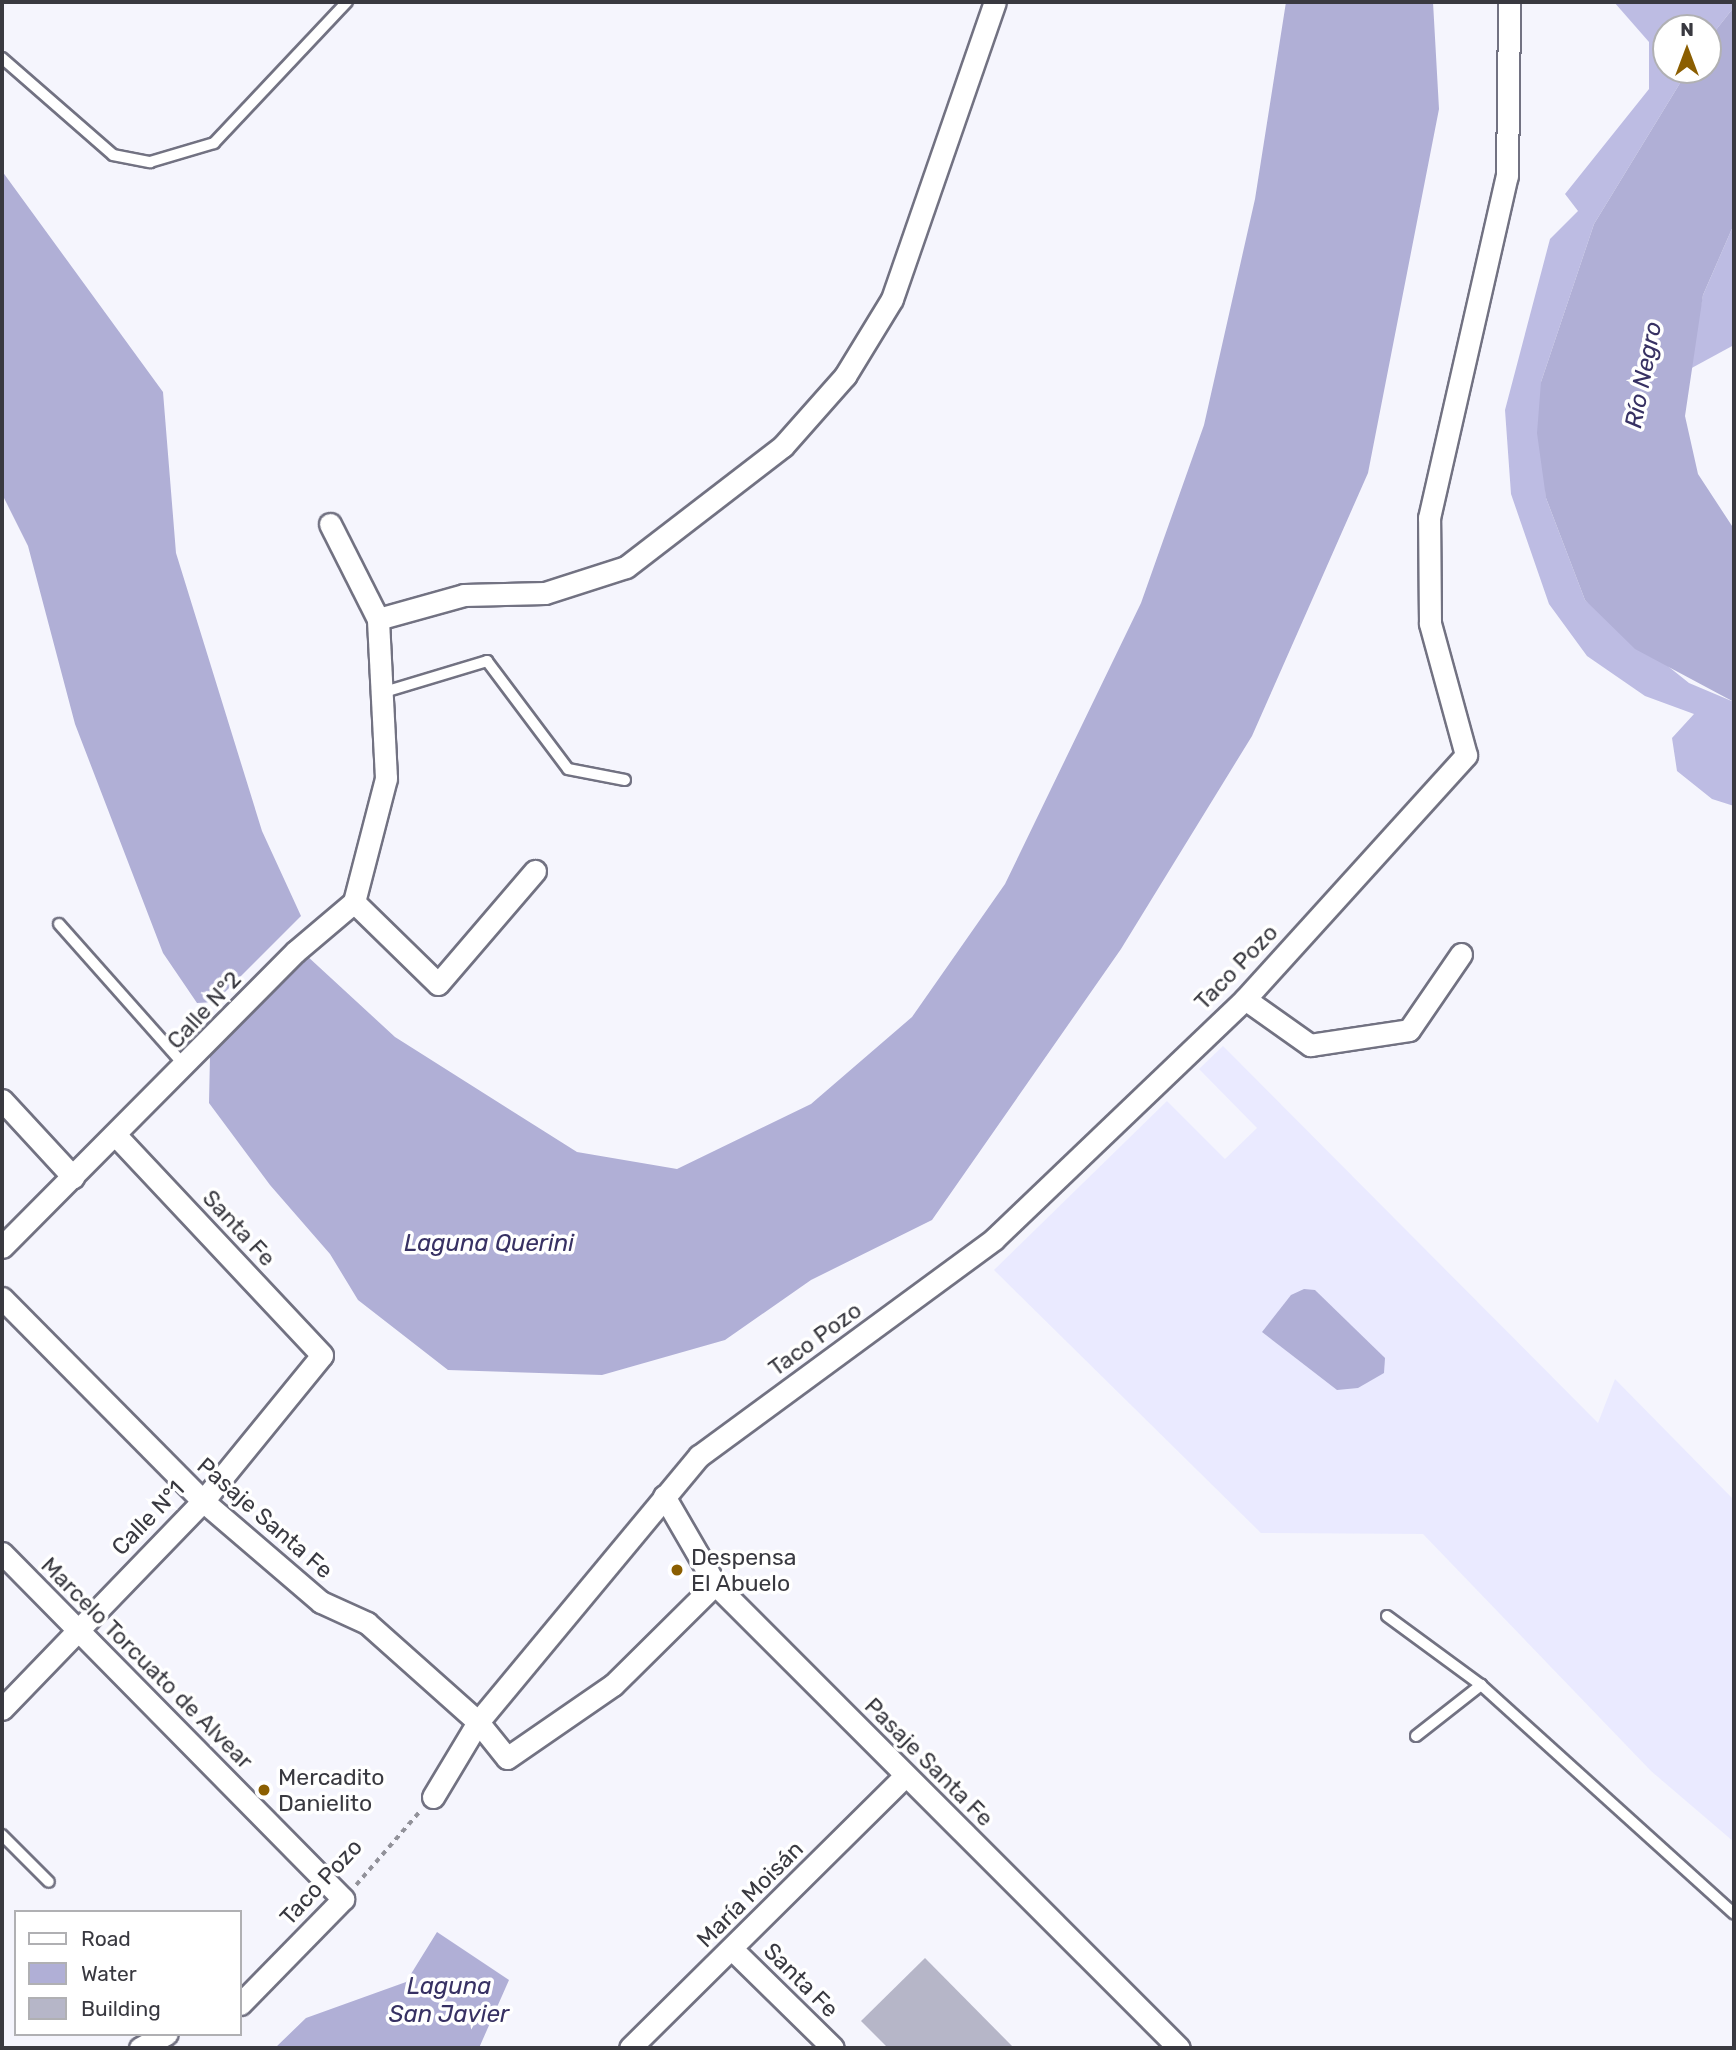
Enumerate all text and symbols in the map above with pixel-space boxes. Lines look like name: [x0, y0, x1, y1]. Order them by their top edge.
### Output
north arrow: [1652, 14, 1722, 84]
text: N: [1680, 18, 1694, 41]
water label: Río Negro: [1620, 319, 1668, 431]
street label: Taco Pozo: [1189, 919, 1283, 1015]
street label: Calle N°2: [161, 965, 247, 1055]
street label: Santa Fe: [197, 1184, 281, 1272]
water label: Laguna Querini: [404, 1230, 574, 1258]
street label: Taco Pozo: [763, 1296, 867, 1382]
street label: Pasaje Santa Fe: [192, 1452, 338, 1584]
street label: Calle N°1: [106, 1475, 190, 1561]
place label: Despensa El Abuelo: [691, 1543, 796, 1597]
street label: Marcelo Torcuato de Alvear: [35, 1551, 259, 1775]
marker: Despensa El Abuelo: [669, 1562, 685, 1578]
street label: Pasaje Santa Fe: [859, 1692, 999, 1832]
place label: Mercadito Danielito: [278, 1763, 384, 1817]
marker: Mercadito Danielito: [256, 1782, 272, 1798]
street label: Taco Pozo: [274, 1833, 368, 1931]
street label: María Moisán: [691, 1835, 809, 1953]
legend: [14, 1910, 242, 2036]
text: Road: [81, 1926, 131, 1951]
street label: Santa Fe: [758, 1937, 844, 2023]
text: Water: [81, 1961, 137, 1986]
water label: Laguna San Javier: [389, 1973, 509, 2029]
text: Building: [81, 1996, 161, 2021]

